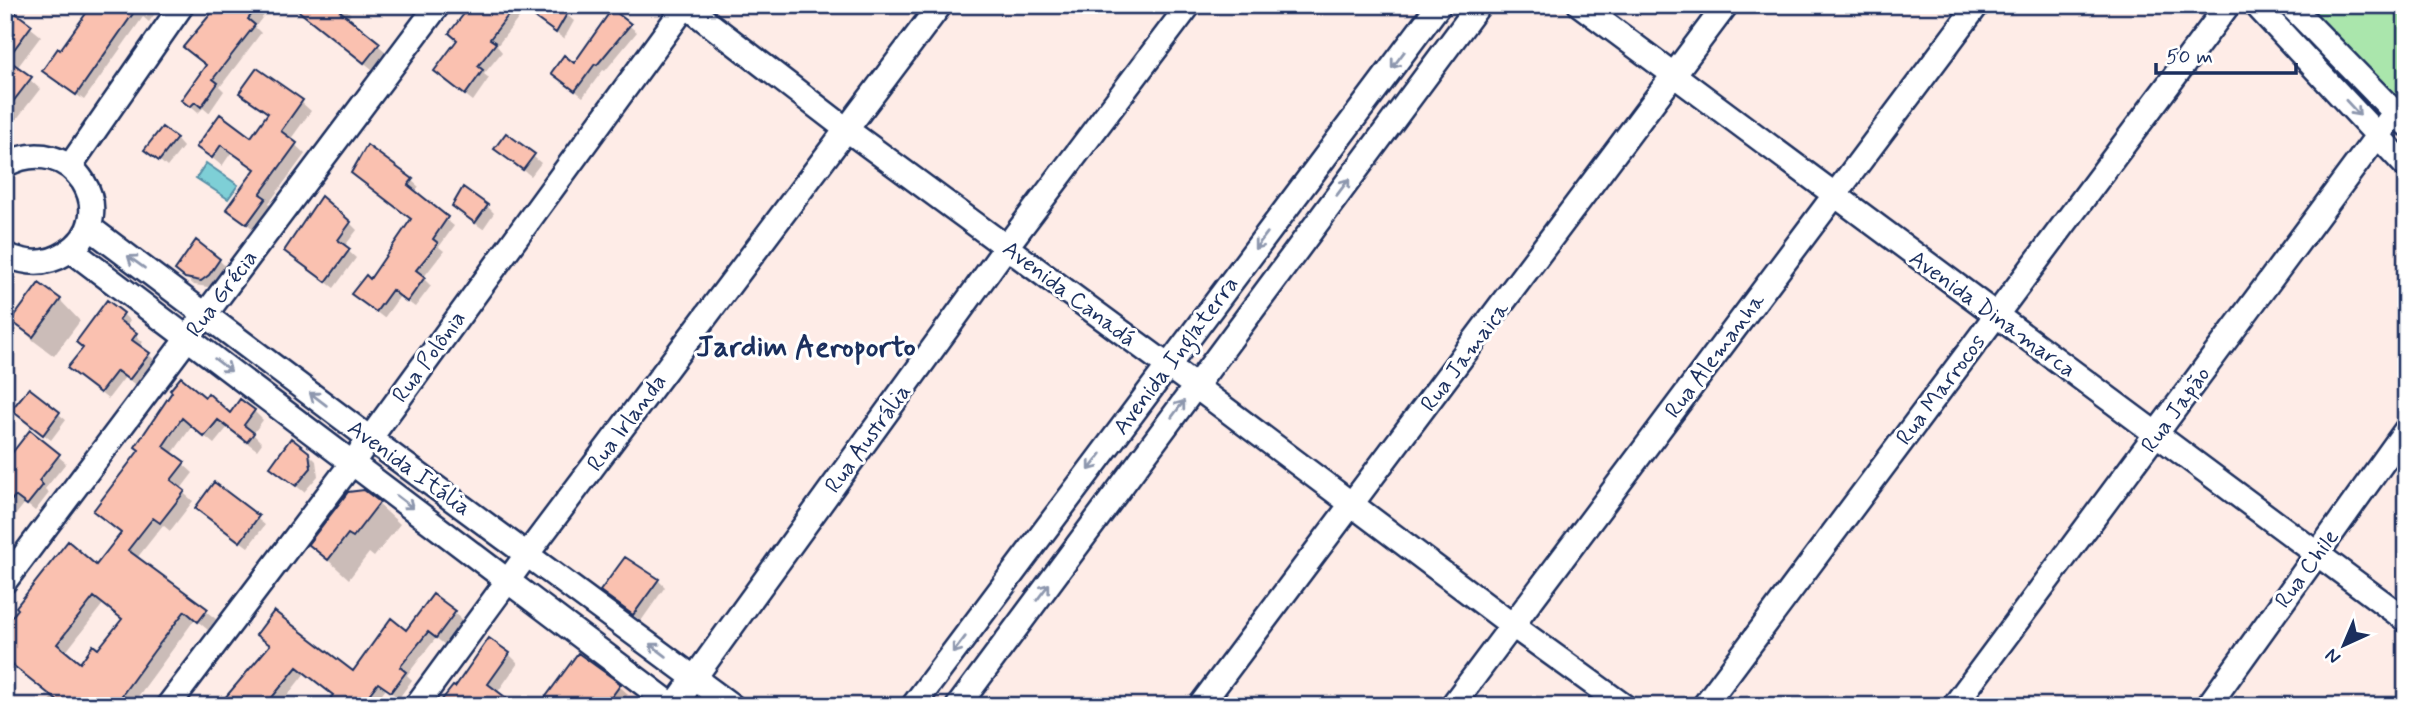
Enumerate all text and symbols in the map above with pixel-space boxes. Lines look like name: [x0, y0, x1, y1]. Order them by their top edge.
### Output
scale bar: [2156, 32, 2296, 76]
text: 50 m: [2166, 43, 2213, 71]
one-way arrow: [1390, 50, 1405, 69]
one-way arrow: [2344, 100, 2361, 117]
one-way arrow: [1336, 178, 1350, 197]
one-way arrow: [1253, 232, 1268, 250]
street label: Avenida Canadá: [996, 235, 1142, 355]
street label: Rua Grécia: [180, 244, 265, 344]
street label: Avenida Dinamarca: [1902, 244, 2081, 385]
one-way arrow: [127, 255, 146, 269]
street label: Avenida Inglaterra: [1107, 271, 1248, 443]
street label: Rua Alemanha: [1659, 287, 1773, 425]
street label: Rua Jamaica: [1414, 296, 1517, 418]
street label: Rua Polônia: [386, 305, 473, 409]
district label: Jardim Aeroporto: [696, 328, 916, 367]
street label: Rua Marrocos: [1890, 328, 1993, 452]
one-way arrow: [213, 358, 232, 373]
street label: Rua Japão: [2135, 361, 2218, 459]
street label: Rua Irlanda: [581, 368, 674, 478]
street label: Rua Austrália: [819, 378, 918, 500]
one-way arrow: [309, 391, 327, 406]
one-way arrow: [1171, 400, 1185, 419]
street label: Avenida Itália: [341, 414, 477, 524]
one-way arrow: [1088, 453, 1103, 472]
one-way arrow: [395, 495, 413, 510]
street label: Rua Chile: [2269, 524, 2346, 615]
one-way arrow: [1035, 583, 1050, 602]
north arrow: [2310, 610, 2380, 680]
one-way arrow: [951, 635, 966, 654]
one-way arrow: [649, 643, 668, 657]
text: N: [2320, 643, 2346, 670]

